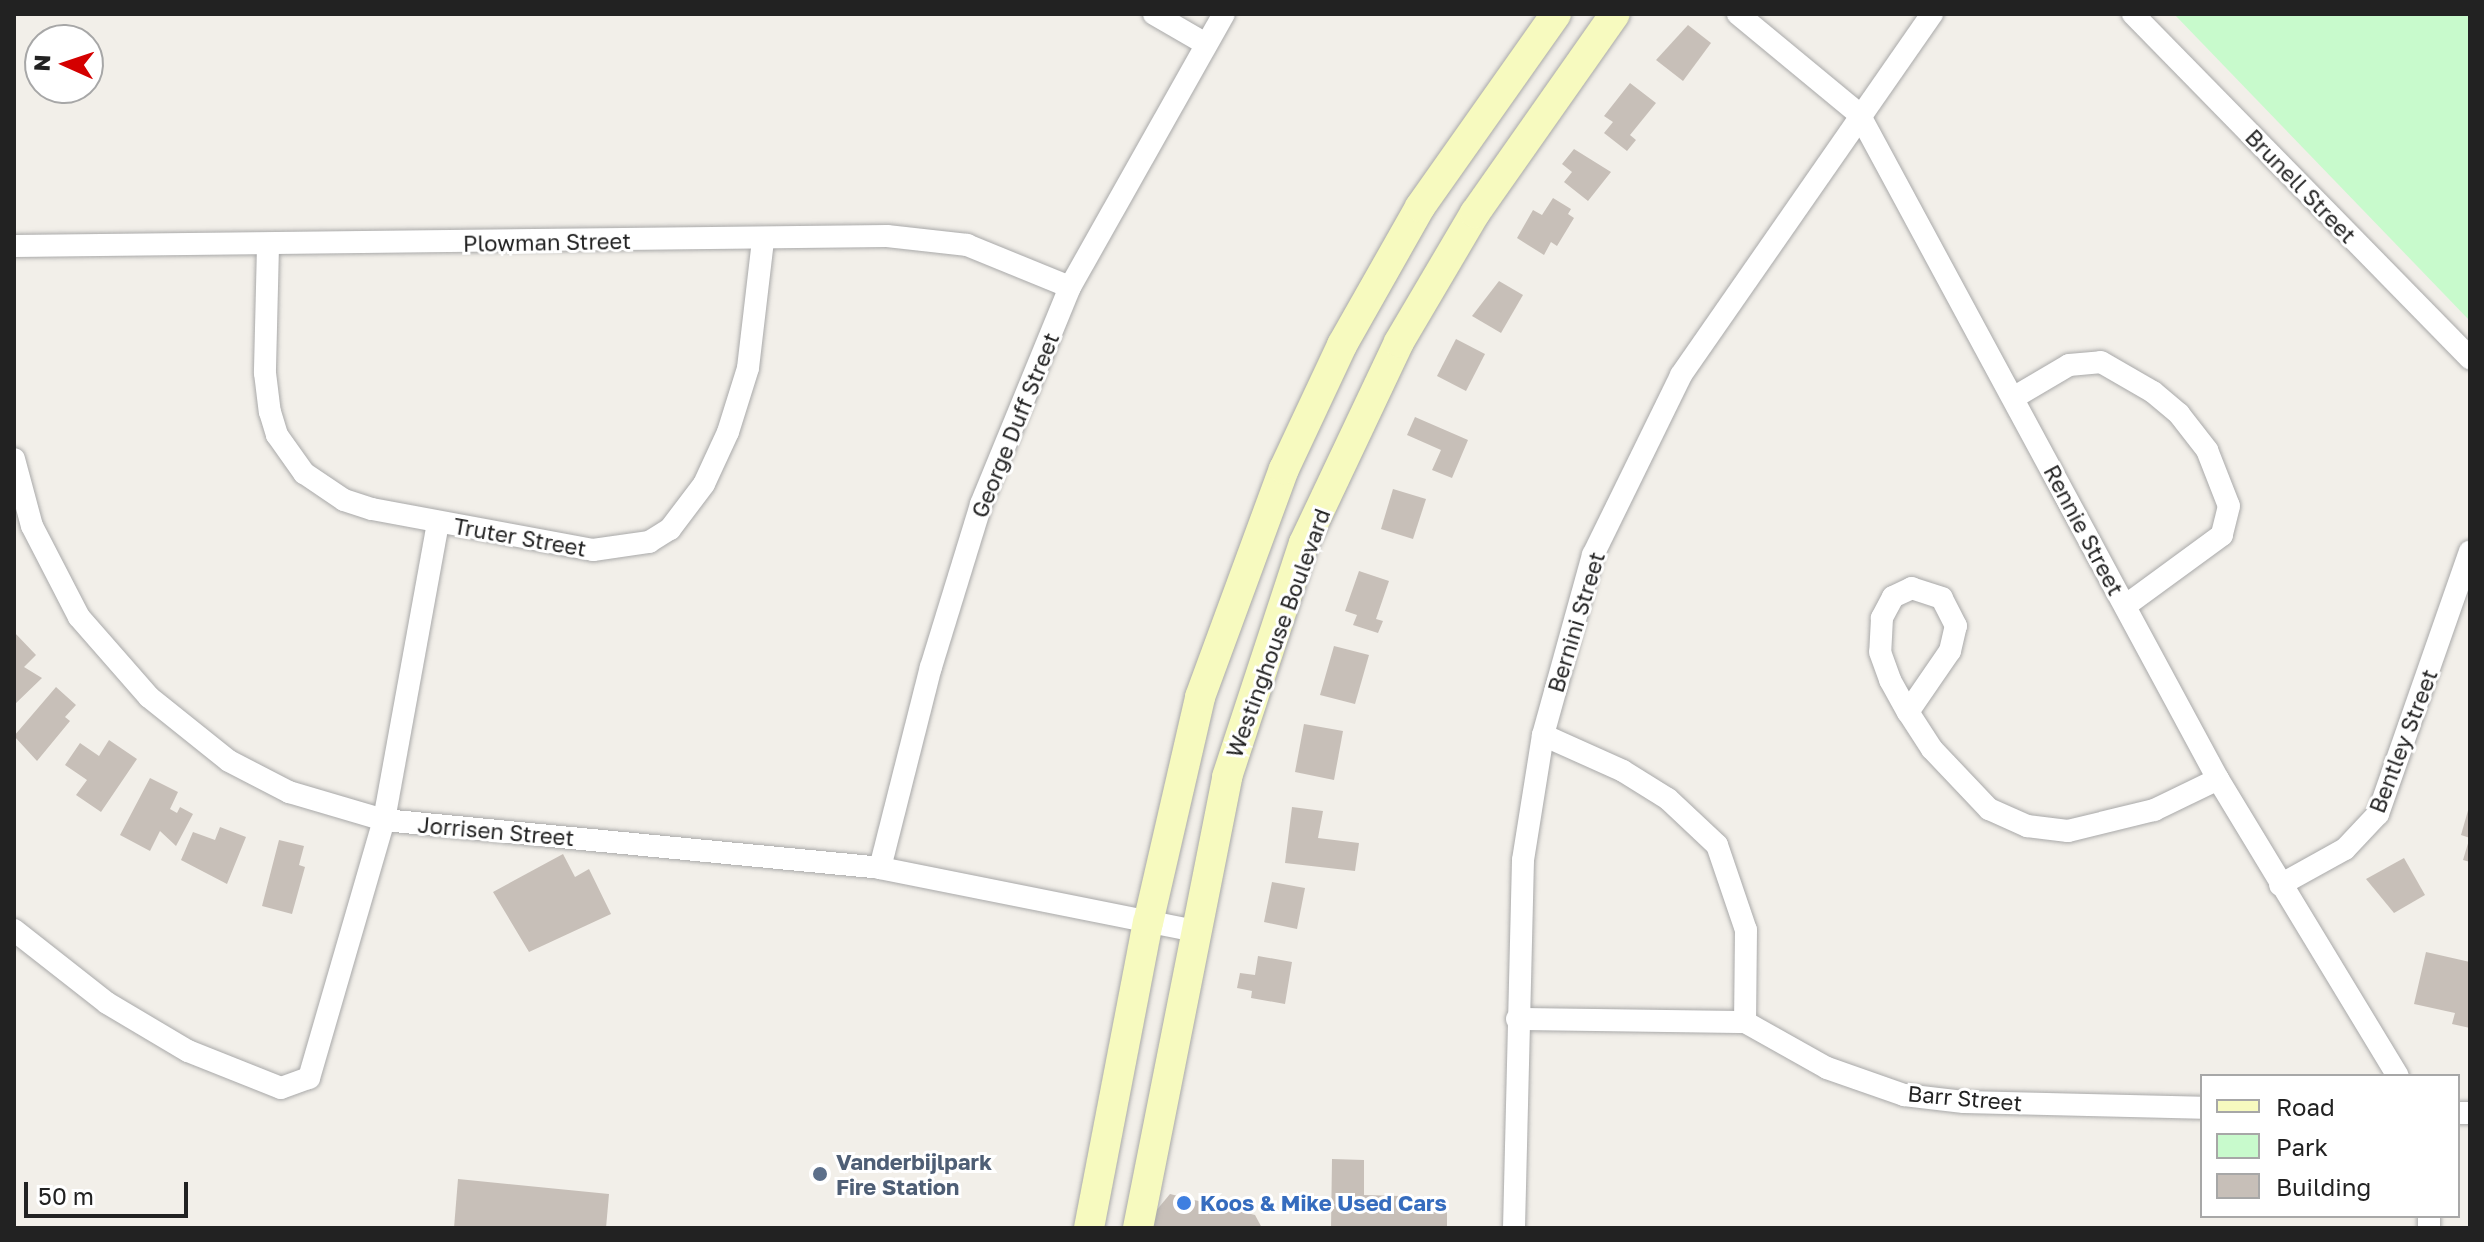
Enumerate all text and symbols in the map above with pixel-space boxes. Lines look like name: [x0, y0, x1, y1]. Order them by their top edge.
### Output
north arrow: [24, 24, 104, 104]
text: N: [28, 54, 55, 72]
street label: Brunell Street: [2240, 124, 2362, 248]
street label: Plowman Street: [463, 227, 631, 257]
street label: George Duff Street: [966, 329, 1064, 521]
street label: Rennie Street: [2039, 460, 2129, 600]
street label: Westinghouse Boulevard: [1221, 505, 1335, 761]
street label: Truter Street: [452, 512, 588, 562]
street label: Bernini Street: [1542, 549, 1610, 695]
street label: Bentley Street: [2363, 665, 2443, 817]
street label: Jorrisen Street: [417, 811, 575, 851]
legend: [2200, 1074, 2460, 1218]
street label: Barr Street: [1907, 1080, 2023, 1116]
text: Road: [2276, 1092, 2335, 1121]
text: Park: [2276, 1132, 2328, 1161]
place label: Vanderbijlpark Fire Station: [836, 1148, 992, 1200]
marker: Vanderbijlpark Fire Station: [811, 1165, 829, 1183]
scale bar: [28, 1166, 192, 1216]
text: Building: [2276, 1172, 2371, 1201]
text: 50 m: [38, 1181, 94, 1210]
place label: Koos & Mike Used Cars: [1200, 1190, 1447, 1216]
marker: Koos & Mike Used Cars: [1175, 1194, 1193, 1212]

